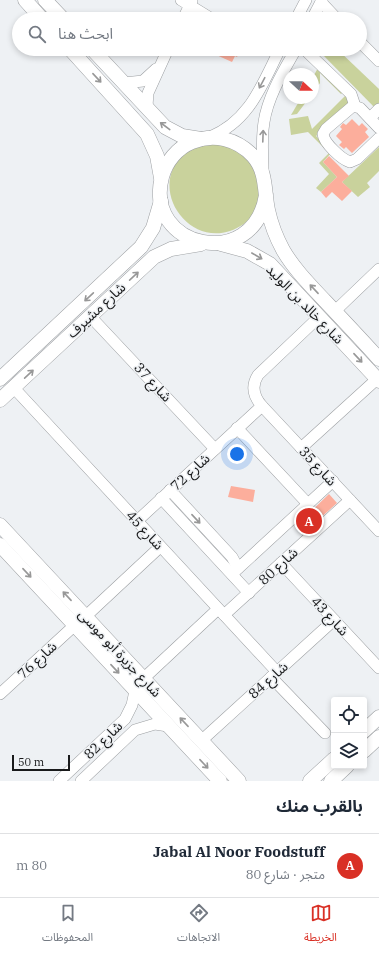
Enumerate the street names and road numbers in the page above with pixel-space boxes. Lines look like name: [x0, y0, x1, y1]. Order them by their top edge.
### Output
street label: شارع خالد بن الوليد: [261, 260, 348, 349]
street label: شارع مشيرف: [63, 278, 131, 343]
street label: شارع 37: [129, 359, 176, 407]
street label: شارع 35: [294, 443, 341, 491]
street label: شارع 72: [167, 449, 215, 496]
street label: شارع 45: [121, 507, 168, 555]
street label: شارع 80: [255, 543, 303, 590]
street label: شارع 43: [306, 593, 353, 641]
street label: شارع جزيرة أبو موسى: [73, 605, 166, 702]
street label: شارع 76: [14, 637, 62, 684]
street label: شارع 84: [244, 657, 293, 704]
street label: شارع 82: [80, 717, 128, 764]

